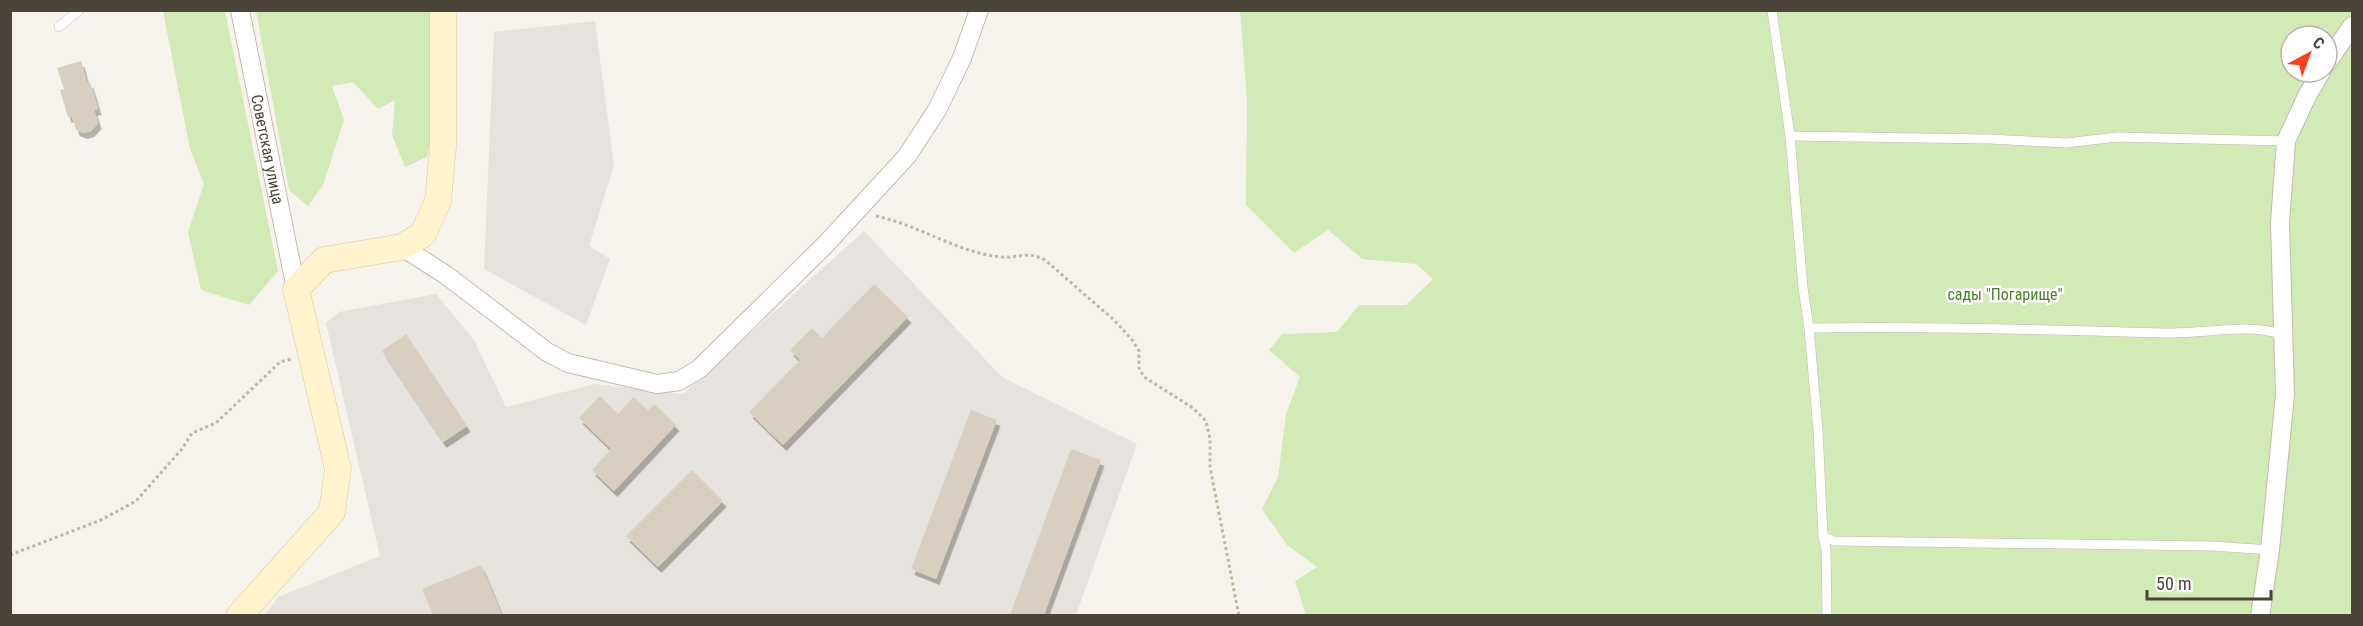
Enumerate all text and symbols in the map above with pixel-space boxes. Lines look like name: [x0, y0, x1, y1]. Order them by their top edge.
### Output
north arrow: [2279, 24, 2339, 84]
text: С: [2309, 33, 2328, 53]
street label: Советская улица: [248, 93, 288, 206]
park label: сады "Погарище": [1947, 285, 2063, 304]
scale bar: [2147, 563, 2272, 601]
text: 50 m: [2156, 573, 2191, 594]

